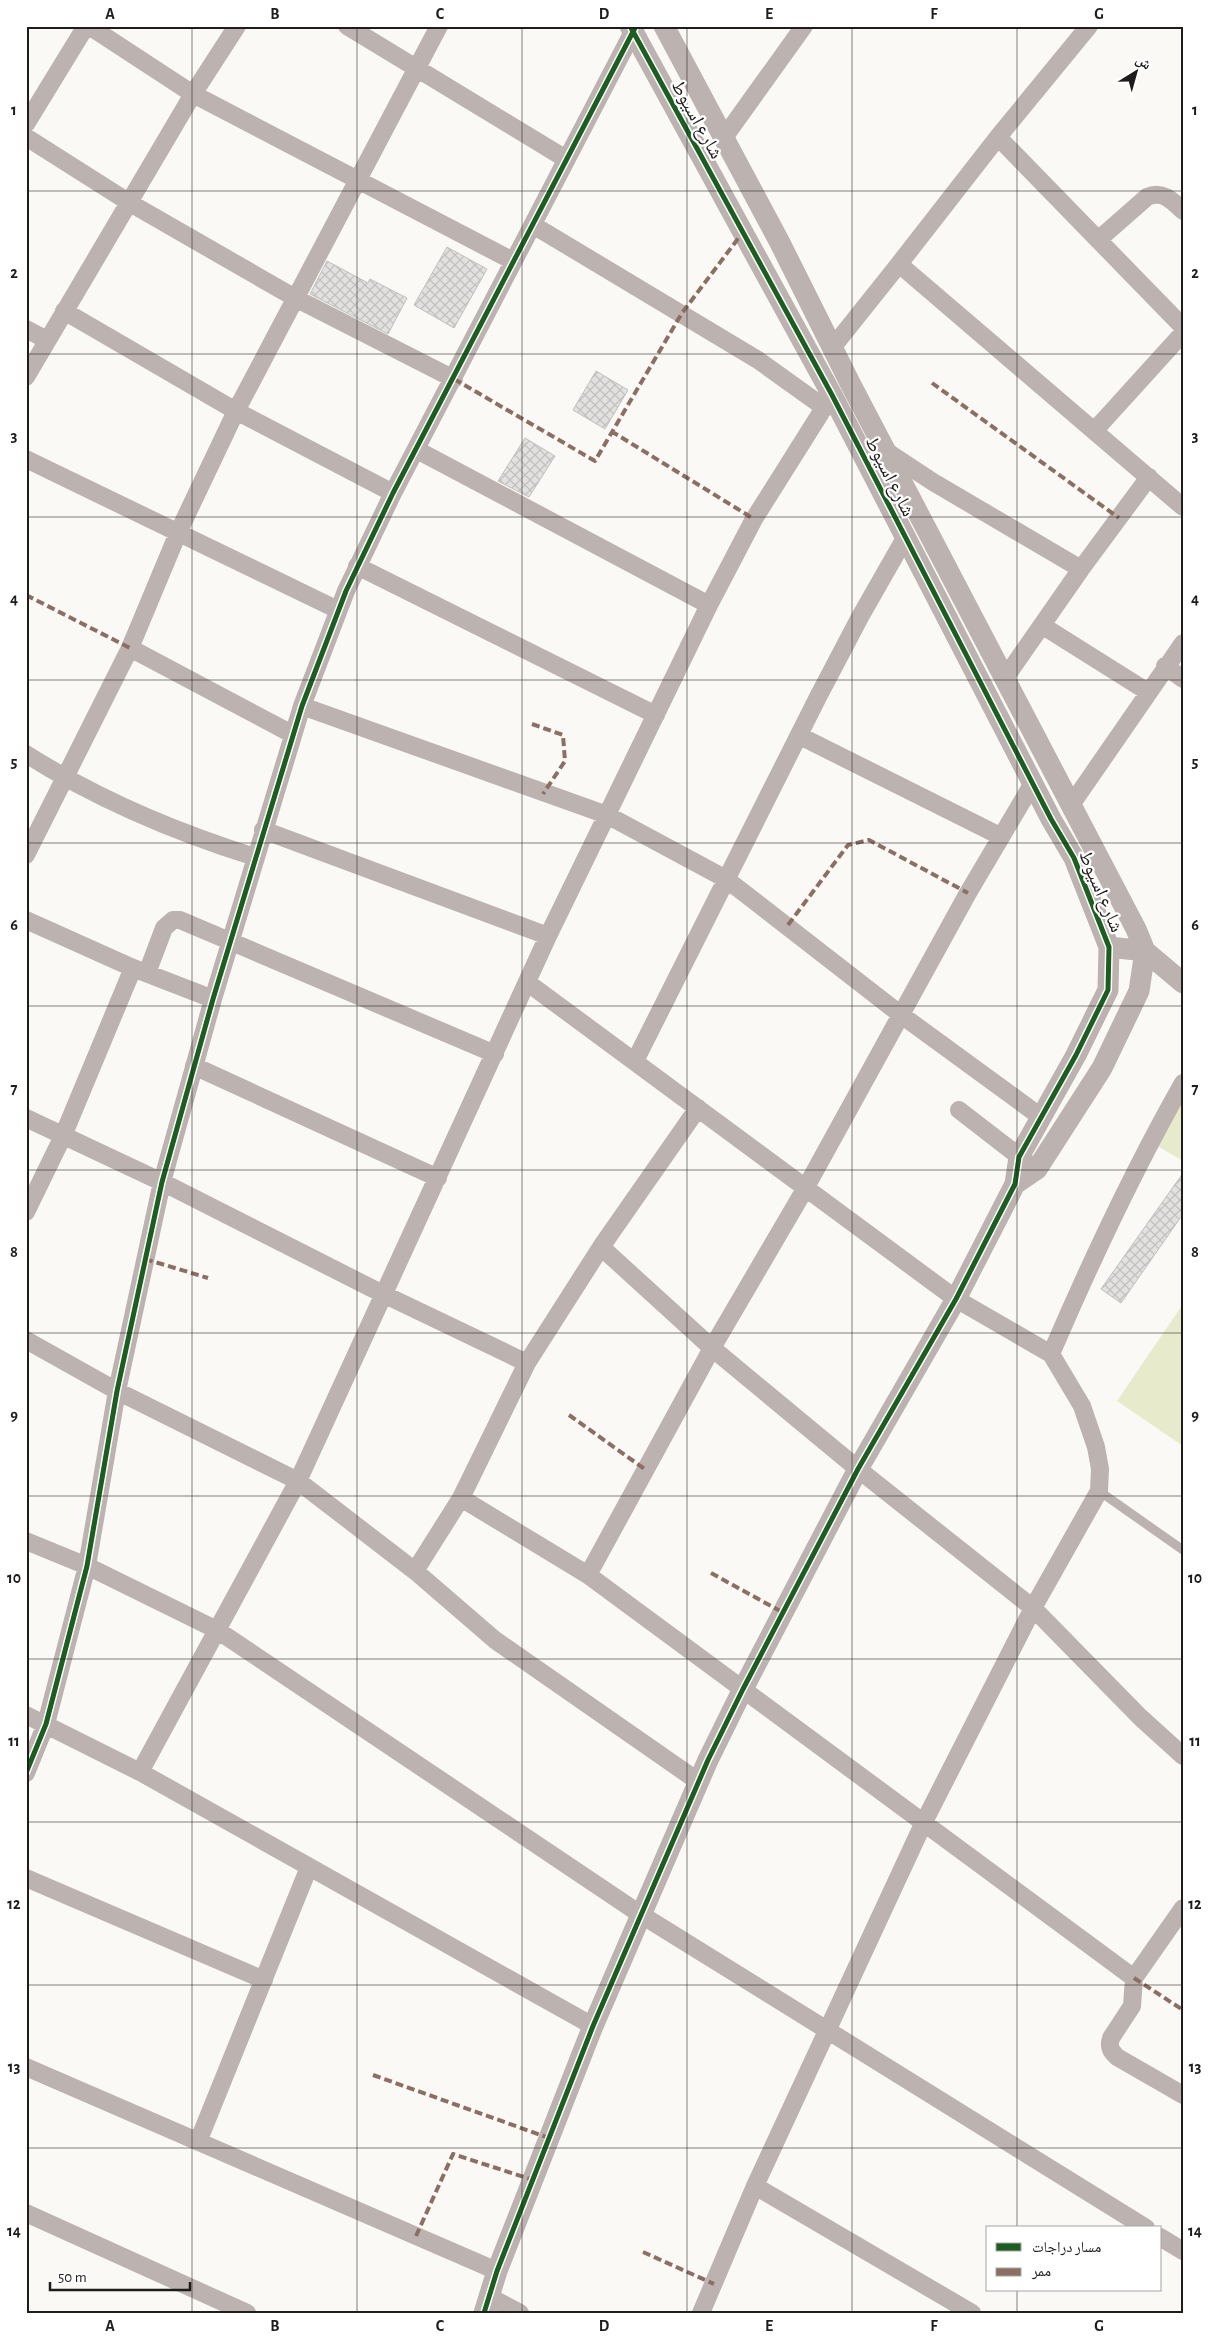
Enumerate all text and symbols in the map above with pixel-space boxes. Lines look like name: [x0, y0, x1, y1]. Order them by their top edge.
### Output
text: A: [105, 6, 115, 22]
text: B: [270, 6, 280, 22]
text: C: [436, 6, 445, 22]
text: D: [599, 6, 610, 22]
text: E: [765, 6, 773, 22]
text: F: [930, 6, 938, 22]
text: G: [1094, 6, 1104, 22]
north arrow: [1112, 48, 1162, 98]
text: ش: [1132, 52, 1153, 73]
street label: شارع اسيوط: [667, 77, 726, 163]
text: 1: [11, 102, 17, 118]
text: 1: [1192, 102, 1198, 118]
text: 2: [10, 265, 18, 281]
text: 2: [1191, 265, 1199, 281]
text: 3: [11, 428, 18, 444]
text: 3: [1192, 428, 1199, 444]
street label: شارع اسيوط: [861, 434, 918, 520]
text: 4: [10, 591, 18, 607]
text: 4: [1191, 591, 1199, 607]
text: 5: [11, 754, 18, 770]
text: 5: [1192, 754, 1199, 770]
street label: شارع اسيوط: [1074, 848, 1126, 936]
text: 6: [10, 917, 18, 933]
text: 6: [1191, 917, 1199, 933]
text: 7: [11, 1081, 18, 1097]
text: 7: [1192, 1081, 1199, 1097]
text: 8: [10, 1244, 18, 1260]
text: 8: [1191, 1244, 1199, 1260]
text: 9: [10, 1407, 18, 1423]
text: 9: [1191, 1407, 1199, 1423]
text: 10: [7, 1570, 21, 1586]
text: 10: [1188, 1570, 1202, 1586]
text: 11: [8, 1733, 20, 1749]
text: 11: [1189, 1733, 1201, 1749]
text: 12: [7, 1896, 21, 1912]
text: 12: [1188, 1896, 1202, 1912]
text: 13: [8, 2059, 20, 2075]
text: 13: [1189, 2059, 1201, 2075]
text: 14: [7, 2223, 21, 2239]
text: 14: [1188, 2223, 1202, 2239]
legend: [986, 2226, 1162, 2292]
text: مسار دراجات: [1032, 2240, 1101, 2256]
scale bar: [50, 2259, 190, 2291]
text: ممر: [1031, 2264, 1051, 2280]
text: 50 m: [58, 2270, 87, 2285]
text: A: [105, 2318, 115, 2334]
text: B: [270, 2318, 280, 2334]
text: C: [436, 2318, 445, 2334]
text: D: [599, 2318, 610, 2334]
text: E: [765, 2318, 773, 2334]
text: F: [930, 2318, 938, 2334]
text: G: [1094, 2318, 1104, 2334]

